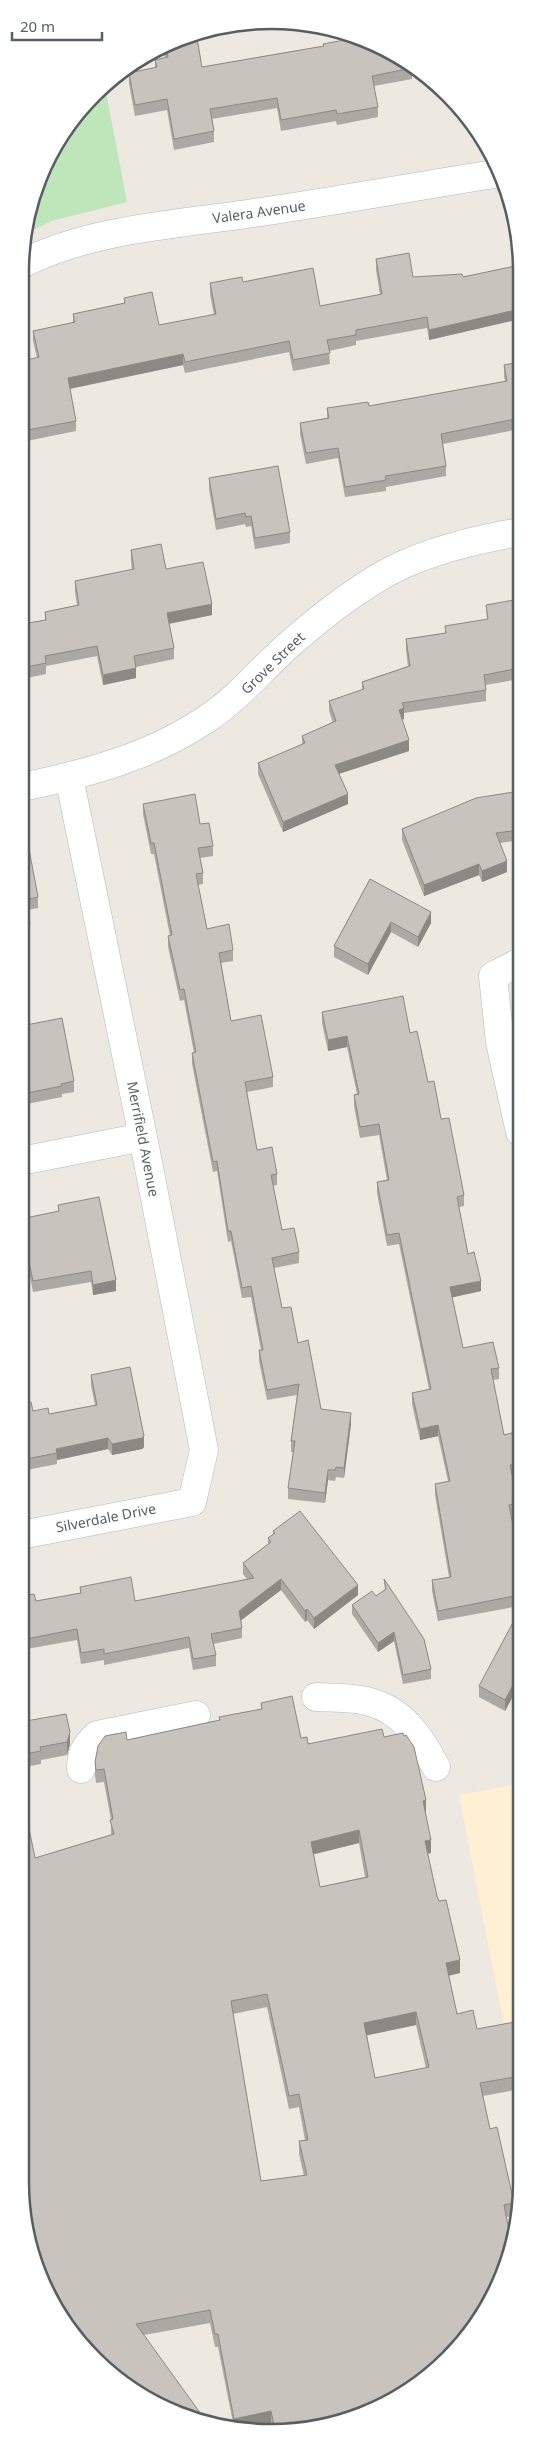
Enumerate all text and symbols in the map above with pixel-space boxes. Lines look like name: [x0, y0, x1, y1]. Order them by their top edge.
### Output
scale bar: [12, 10, 102, 42]
text: 20 m: [20, 16, 55, 36]
street label: Valera Avenue: [211, 196, 307, 227]
street label: Grove Street: [237, 627, 309, 698]
street label: Merrifield Avenue: [123, 1080, 164, 1198]
street label: Silverdale Drive: [54, 1498, 158, 1537]

